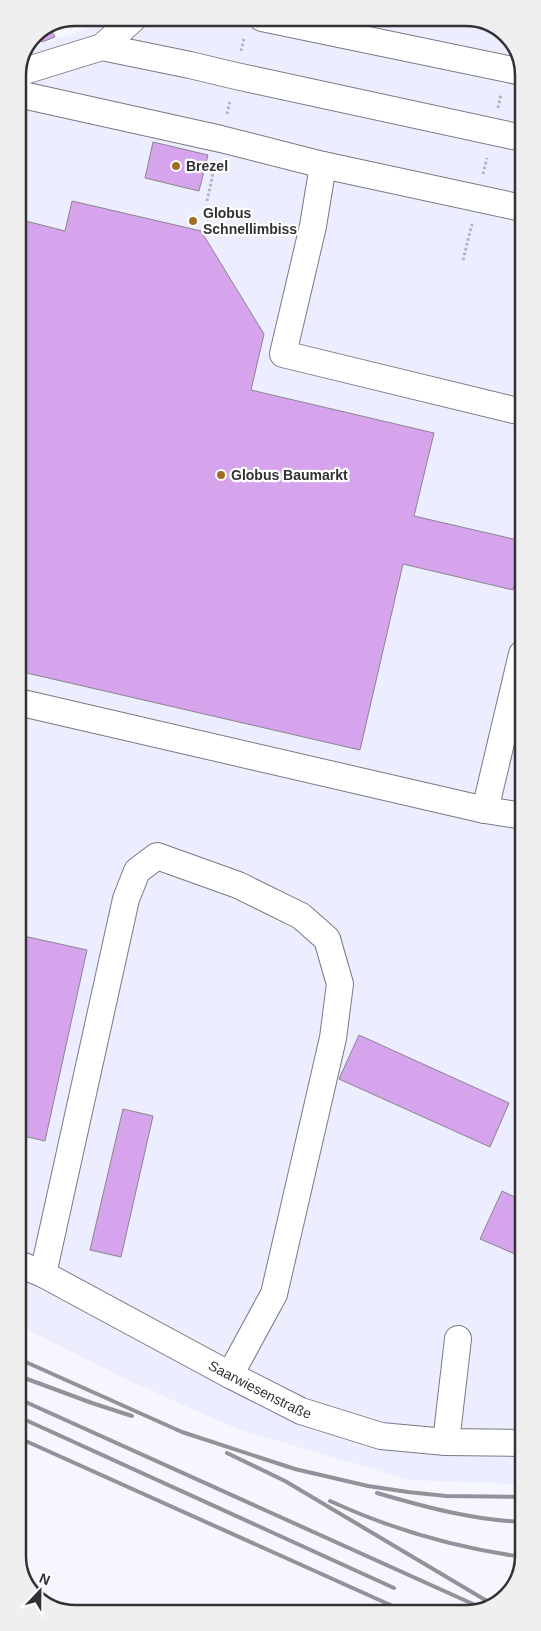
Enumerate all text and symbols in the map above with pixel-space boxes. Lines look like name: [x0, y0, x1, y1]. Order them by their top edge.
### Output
place label: Brezel: [186, 158, 228, 174]
marker: Brezel: [170, 160, 182, 172]
place label: Globus Schnellimbiss: [203, 205, 297, 237]
marker: Globus Schnellimbiss: [187, 215, 199, 227]
place label: Globus Baumarkt: [231, 467, 348, 483]
marker: Globus Baumarkt: [215, 469, 227, 481]
street label: Saarwiesenstraße: [206, 1357, 313, 1422]
north arrow: [15, 1566, 65, 1616]
text: N: [37, 1570, 53, 1588]

